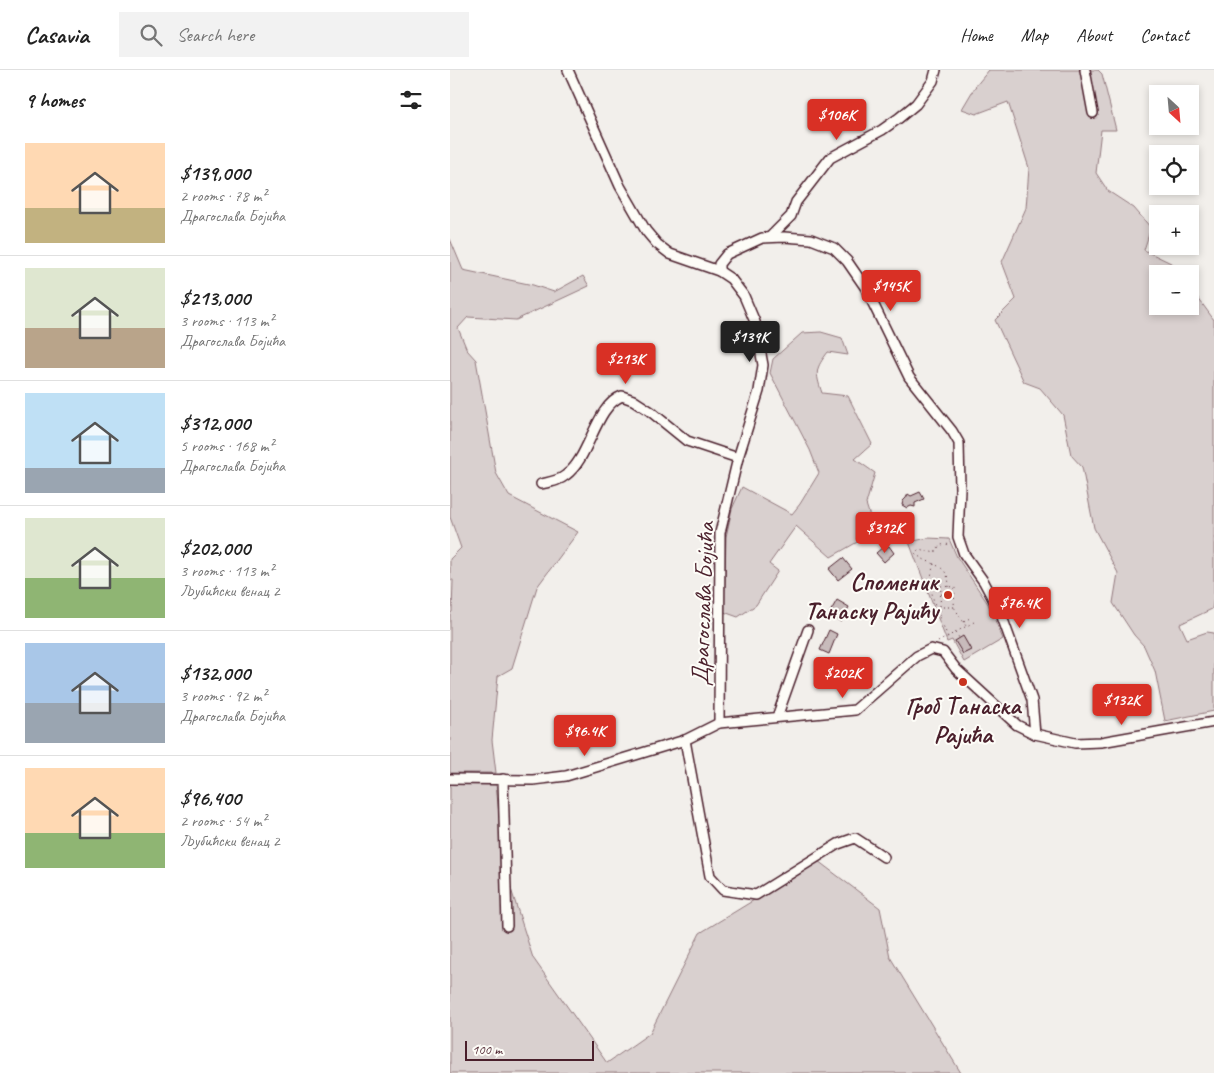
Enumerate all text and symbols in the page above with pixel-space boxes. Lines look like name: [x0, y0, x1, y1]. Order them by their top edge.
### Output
search box: [119, 12, 469, 57]
text: Casavia: [25, 20, 89, 50]
icon: search: [137, 21, 165, 49]
text: Search here: [177, 23, 254, 47]
text: Home: [960, 24, 993, 46]
text: Map: [1021, 24, 1048, 46]
text: About: [1076, 24, 1112, 46]
text: Contact: [1140, 24, 1189, 46]
north arrow: [1149, 85, 1199, 135]
map controls: [1149, 85, 1199, 315]
icon: filters: [397, 86, 425, 114]
text: 9 homes: [25, 87, 84, 113]
pin: $106K: [802, 98, 872, 141]
text: $106K: [818, 105, 856, 125]
button: locate: [1149, 145, 1199, 195]
text: $139,000: [180, 160, 250, 186]
icon: home: [65, 163, 125, 223]
text: 2 rooms · 78 m²: [180, 186, 266, 206]
button: +: [1149, 205, 1199, 255]
text: Драгослава Бојића: [180, 206, 285, 226]
button: −: [1149, 265, 1199, 315]
pin: $145K: [856, 270, 926, 312]
text: $145K: [873, 276, 909, 296]
text: $213,000: [180, 285, 250, 311]
icon: home: [65, 288, 125, 348]
text: 3 rooms · 113 m²: [180, 311, 274, 331]
pin: $139K: [715, 320, 785, 363]
text: $139K: [732, 327, 768, 347]
text: Драгослава Бојића: [180, 331, 285, 351]
pin: $213K: [591, 342, 661, 385]
text: $213K: [608, 349, 644, 369]
text: $312,000: [180, 410, 250, 436]
icon: home: [65, 413, 125, 473]
text: 5 rooms · 168 m²: [180, 436, 274, 456]
text: Драгослава Бојића: [180, 456, 285, 476]
pin: $312K: [850, 512, 920, 554]
text: $312K: [867, 518, 903, 538]
street label: Драгослава Бојића: [684, 519, 722, 687]
text: $202,000: [180, 535, 250, 561]
icon: home: [65, 538, 125, 598]
text: 3 rooms · 113 m²: [180, 561, 274, 581]
place label: Споменик Танаску Рајићу: [805, 566, 941, 627]
text: Љубићски венац 2: [180, 581, 280, 601]
pin: $76.4K: [979, 586, 1061, 629]
marker: Споменик Танаску Рајићу: [942, 589, 954, 601]
text: $76.4K: [1000, 593, 1040, 613]
pin: $202K: [808, 656, 878, 699]
text: $132,000: [180, 660, 250, 686]
icon: home: [65, 663, 125, 723]
text: $202K: [825, 663, 861, 683]
marker: Гроб Танаска Рајића: [957, 676, 969, 688]
pin: $132K: [1087, 684, 1157, 726]
text: 3 rooms · 92 m²: [180, 686, 266, 706]
place label: Гроб Танаска Рајића: [905, 690, 1022, 751]
text: $132K: [1104, 690, 1140, 710]
text: Драгослава Бојића: [180, 706, 285, 726]
pin: $96.4K: [544, 714, 626, 757]
text: $96.4K: [565, 721, 605, 741]
text: $96,400: [180, 785, 241, 811]
icon: home: [65, 788, 125, 848]
text: 2 rooms · 54 m²: [180, 811, 266, 831]
text: Љубићски венац 2: [180, 831, 280, 851]
scale bar: [465, 1038, 594, 1061]
text: 100 m: [472, 1041, 502, 1058]

